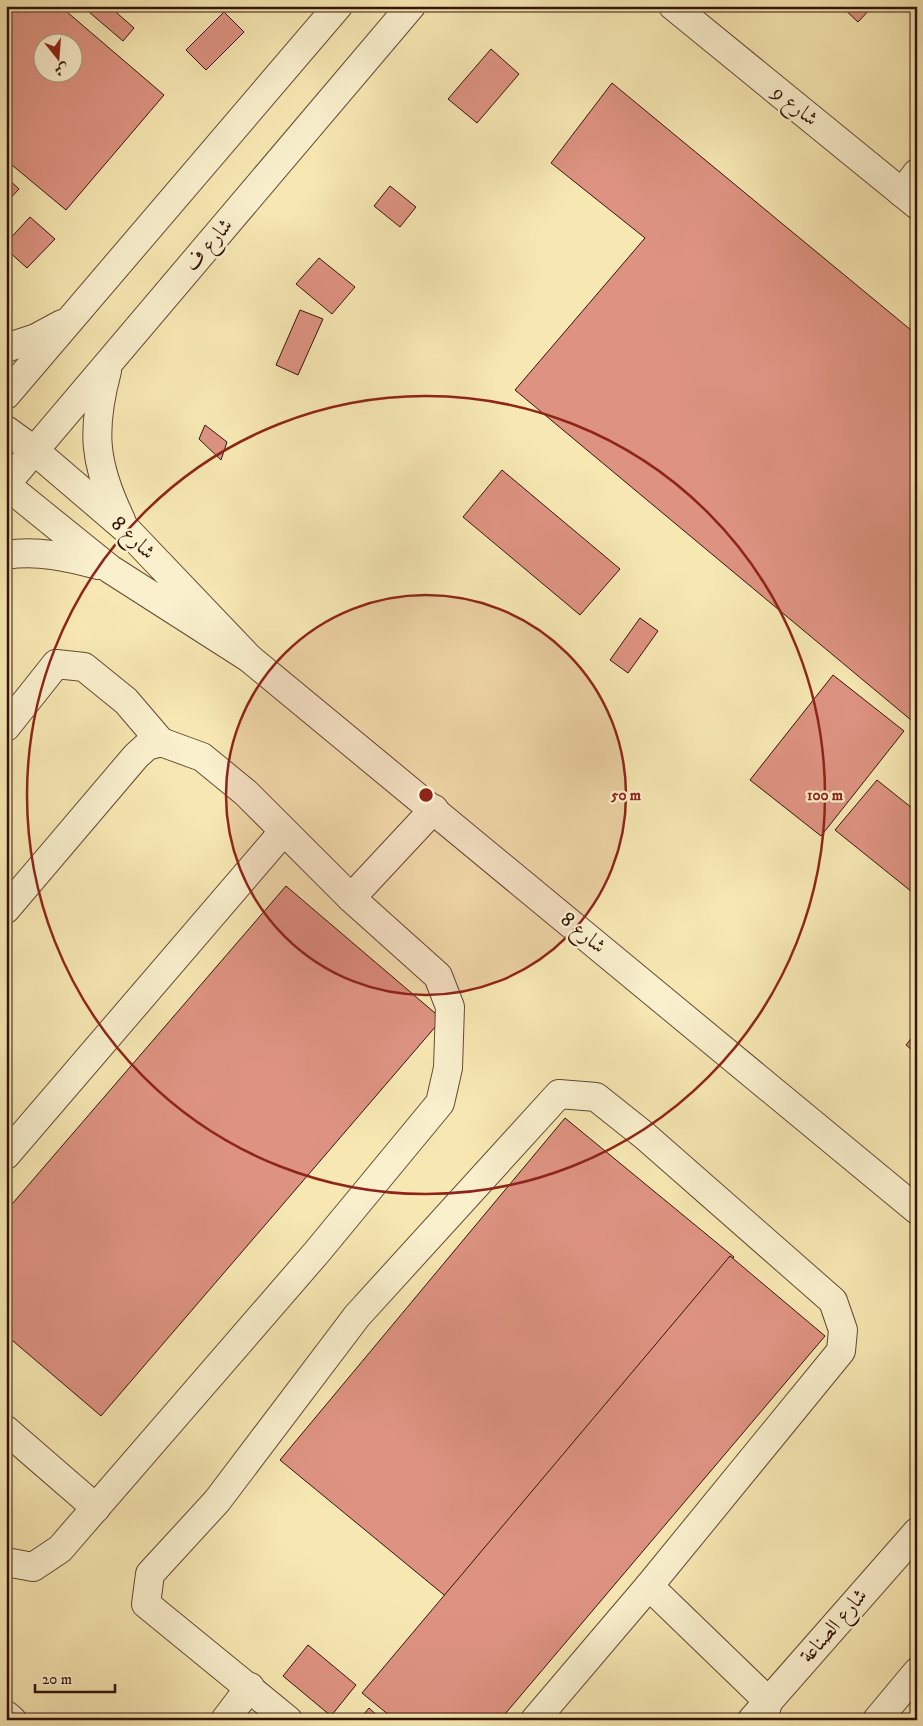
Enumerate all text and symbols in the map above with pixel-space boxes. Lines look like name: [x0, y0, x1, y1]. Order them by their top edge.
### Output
north arrow: [32, 32, 82, 82]
text: ش: [52, 59, 71, 80]
street label: شارع 9: [764, 79, 823, 135]
street label: شارع ف: [179, 213, 242, 280]
street label: شارع 8: [103, 511, 161, 568]
centre of rings: [417, 786, 435, 804]
text: 50 m: [610, 786, 642, 805]
text: 100 m: [807, 786, 844, 805]
street label: شارع 8: [552, 906, 611, 963]
street label: شارع الصناعة: [795, 1583, 876, 1671]
scale bar: [35, 1661, 115, 1693]
text: 20 m: [42, 1670, 72, 1689]

